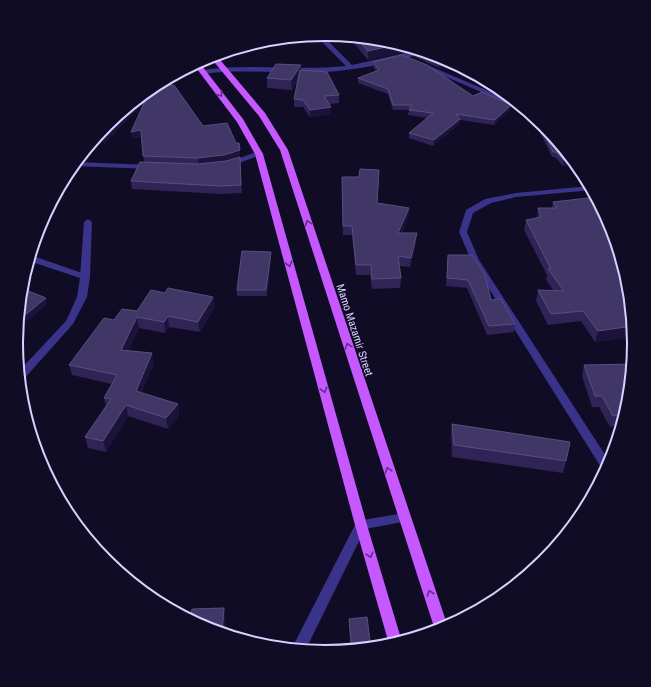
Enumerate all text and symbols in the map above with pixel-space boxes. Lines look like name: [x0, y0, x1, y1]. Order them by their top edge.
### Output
one-way arrow: [215, 90, 222, 97]
one-way arrow: [304, 219, 312, 226]
one-way arrow: [285, 261, 293, 268]
street label: Mamo Mazamir Street: [334, 282, 376, 378]
one-way arrow: [344, 343, 353, 350]
one-way arrow: [319, 386, 328, 393]
one-way arrow: [385, 466, 393, 473]
one-way arrow: [365, 552, 374, 559]
one-way arrow: [426, 590, 434, 597]

